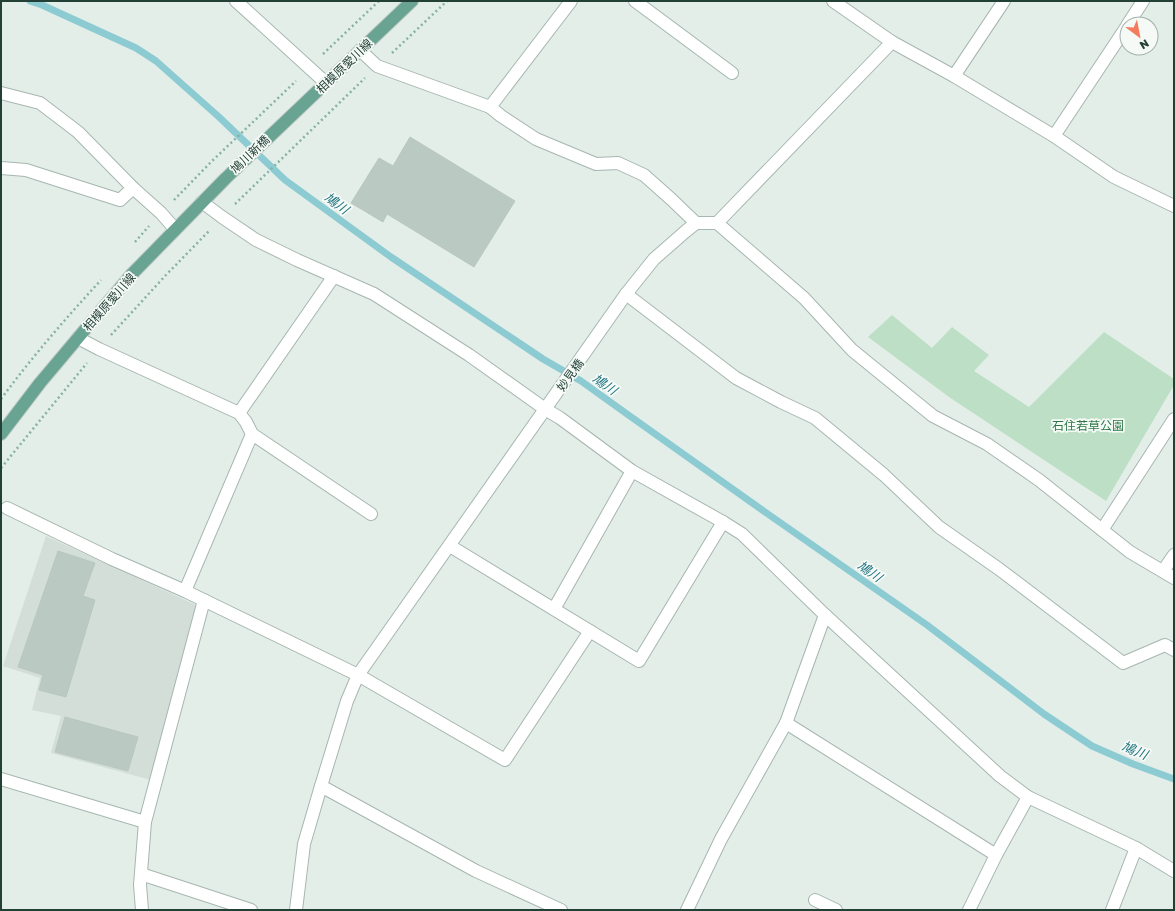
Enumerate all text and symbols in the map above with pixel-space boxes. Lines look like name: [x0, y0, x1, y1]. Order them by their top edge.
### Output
north arrow: [1119, 16, 1159, 56]
street label: 相模原愛川線: [313, 36, 375, 96]
text: N: [1138, 37, 1152, 53]
street label: 鳩川新橋: [228, 132, 272, 176]
water label: 鳩川: [322, 189, 354, 218]
street label: 相模原愛川線: [80, 270, 138, 334]
street label: 妙見橋: [553, 356, 587, 394]
water label: 鳩川: [590, 370, 622, 399]
park label: 石住若草公園: [1052, 418, 1124, 433]
water label: 鳩川: [855, 557, 887, 586]
water label: 鳩川: [1120, 738, 1152, 763]

